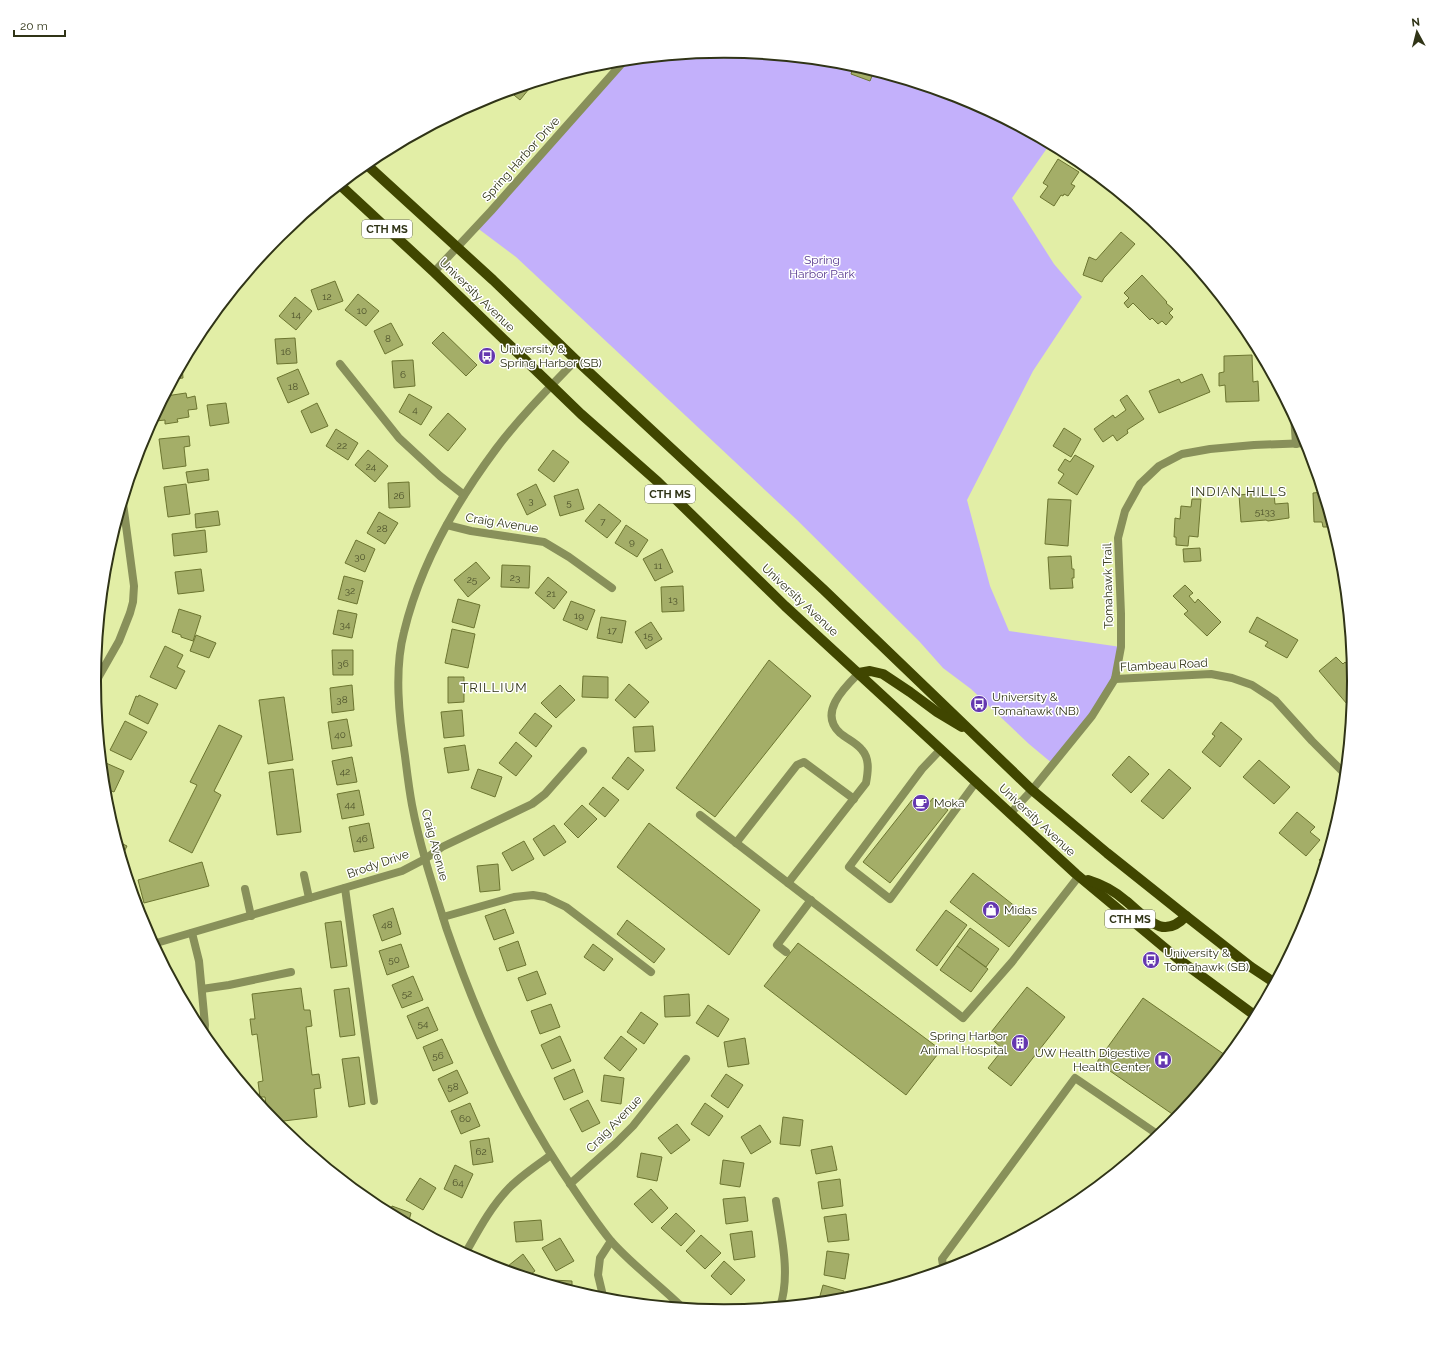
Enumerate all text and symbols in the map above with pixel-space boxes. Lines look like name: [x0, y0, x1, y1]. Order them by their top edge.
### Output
scale bar: [14, 12, 65, 38]
north arrow: [1397, 12, 1437, 52]
text: N: [1411, 16, 1421, 30]
text: 20 m: [20, 19, 48, 33]
street label: Spring Harbor Drive: [479, 114, 563, 204]
road number: CTH MS: [362, 220, 412, 238]
park label: Spring Harbor Park: [789, 253, 855, 281]
street label: University Avenue: [436, 255, 518, 335]
house number: 12: [322, 291, 332, 302]
house number: 10: [357, 305, 367, 316]
house number: 14: [291, 309, 301, 320]
house number: 8: [385, 333, 391, 344]
place label: University & Spring Harbor (SB): [500, 342, 602, 370]
house number: 16: [281, 346, 291, 357]
bus stop icon: University & Spring Harbor (SB): [477, 346, 497, 366]
house number: 6: [400, 369, 406, 380]
house number: 18: [288, 381, 298, 392]
house number: 4: [412, 404, 418, 415]
house number: 22: [337, 440, 347, 451]
house number: 24: [366, 461, 377, 472]
district label: INDIAN HILLS: [1191, 484, 1287, 499]
road number: CTH MS: [645, 485, 695, 503]
house number: 26: [393, 490, 405, 501]
house number: 3: [528, 495, 534, 506]
house number: 5: [566, 497, 572, 508]
house number: 5133: [1255, 506, 1275, 517]
street label: Craig Avenue: [464, 510, 540, 536]
house number: 7: [600, 516, 606, 527]
house number: 28: [376, 523, 388, 534]
house number: 9: [629, 536, 635, 547]
street label: Tomahawk Trail: [1100, 542, 1116, 629]
house number: 30: [354, 551, 366, 562]
house number: 11: [654, 560, 663, 571]
street label: University Avenue: [759, 561, 841, 639]
house number: 23: [510, 572, 520, 583]
house number: 25: [467, 574, 478, 585]
house number: 32: [345, 585, 355, 596]
house number: 21: [546, 588, 556, 599]
house number: 13: [668, 594, 678, 605]
house number: 19: [574, 610, 584, 621]
house number: 34: [340, 619, 351, 630]
house number: 17: [607, 625, 617, 636]
house number: 15: [643, 630, 653, 641]
street label: Flambeau Road: [1120, 656, 1208, 674]
house number: 36: [337, 658, 349, 669]
district label: TRILLIUM: [460, 680, 528, 695]
place label: University & Tomahawk (NB): [992, 690, 1079, 718]
house number: 38: [336, 694, 348, 705]
bus stop icon: University & Tomahawk (NB): [969, 694, 989, 714]
house number: 40: [334, 729, 346, 740]
house number: 42: [340, 766, 350, 777]
street label: University Avenue: [996, 781, 1078, 859]
cafe icon: Moka: [911, 793, 931, 813]
place label: Moka: [934, 796, 964, 810]
house number: 44: [345, 799, 356, 810]
street label: Craig Avenue: [419, 808, 451, 882]
house number: 46: [356, 833, 368, 844]
street label: Brody Drive: [345, 847, 411, 881]
shop icon: Midas: [981, 900, 1001, 920]
place label: Midas: [1004, 903, 1037, 917]
road number: CTH MS: [1105, 910, 1155, 928]
house number: 48: [381, 919, 393, 930]
place label: University & Tomahawk (SB): [1164, 946, 1249, 974]
bus stop icon: University & Tomahawk (SB): [1141, 950, 1161, 970]
house number: 50: [388, 954, 400, 965]
house number: 52: [402, 988, 412, 999]
house number: 54: [418, 1018, 429, 1029]
place label: Spring Harbor Animal Hospital: [920, 1029, 1008, 1057]
building icon: Spring Harbor Animal Hospital: [1010, 1033, 1030, 1053]
place label: UW Health Digestive Health Center: [1035, 1046, 1151, 1074]
house number: 56: [432, 1050, 444, 1061]
hospital icon: UW Health Digestive Health Center: [1153, 1050, 1173, 1070]
house number: 58: [447, 1081, 459, 1092]
street label: Craig Avenue: [583, 1093, 645, 1155]
house number: 60: [459, 1113, 471, 1124]
house number: 62: [475, 1146, 487, 1157]
house number: 64: [452, 1177, 464, 1188]

